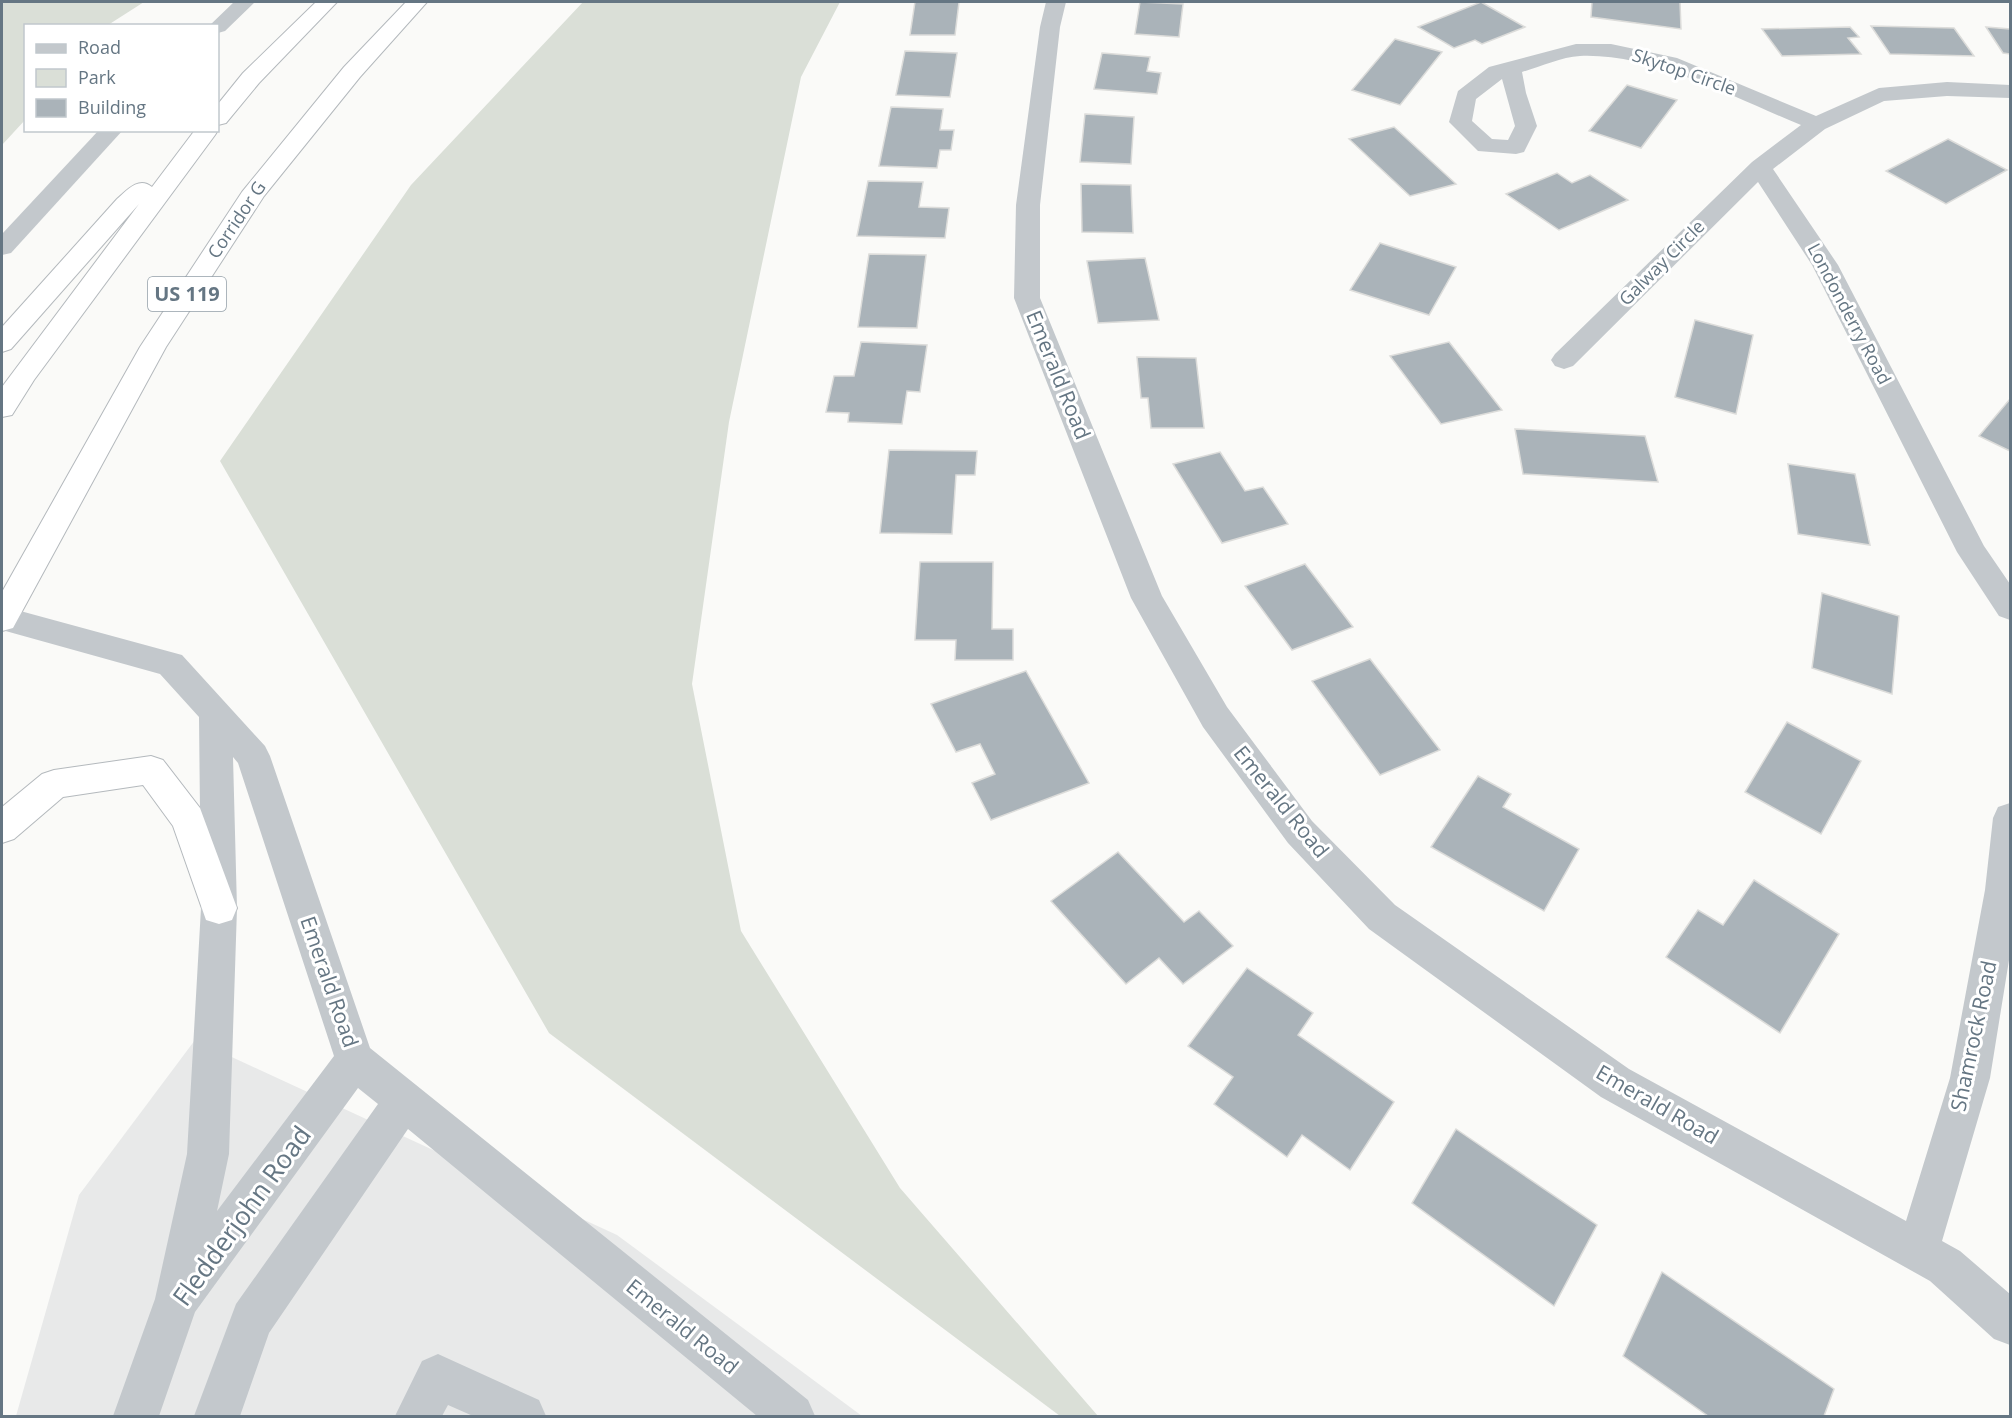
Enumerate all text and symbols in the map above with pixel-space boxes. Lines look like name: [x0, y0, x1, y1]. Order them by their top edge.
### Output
legend: [24, 24, 219, 132]
text: Road: [78, 35, 121, 59]
street label: Skytop Circle: [1629, 42, 1739, 100]
text: Park: [78, 65, 116, 89]
text: Building: [78, 95, 146, 119]
street label: Corridor G: [202, 176, 271, 263]
street label: Galway Circle: [1613, 214, 1709, 310]
street label: Londonderry Road: [1803, 239, 1897, 388]
road number: US 119: [148, 277, 226, 311]
street label: Emerald Road: [1020, 306, 1098, 443]
street label: Emerald Road: [1228, 739, 1336, 863]
street label: Emerald Road: [294, 912, 365, 1051]
street label: Shamrock Road: [1943, 958, 2003, 1114]
street label: Emerald Road: [1591, 1058, 1724, 1150]
street label: Fledderjohn Road: [164, 1118, 319, 1313]
street label: Emerald Road: [621, 1272, 745, 1380]

